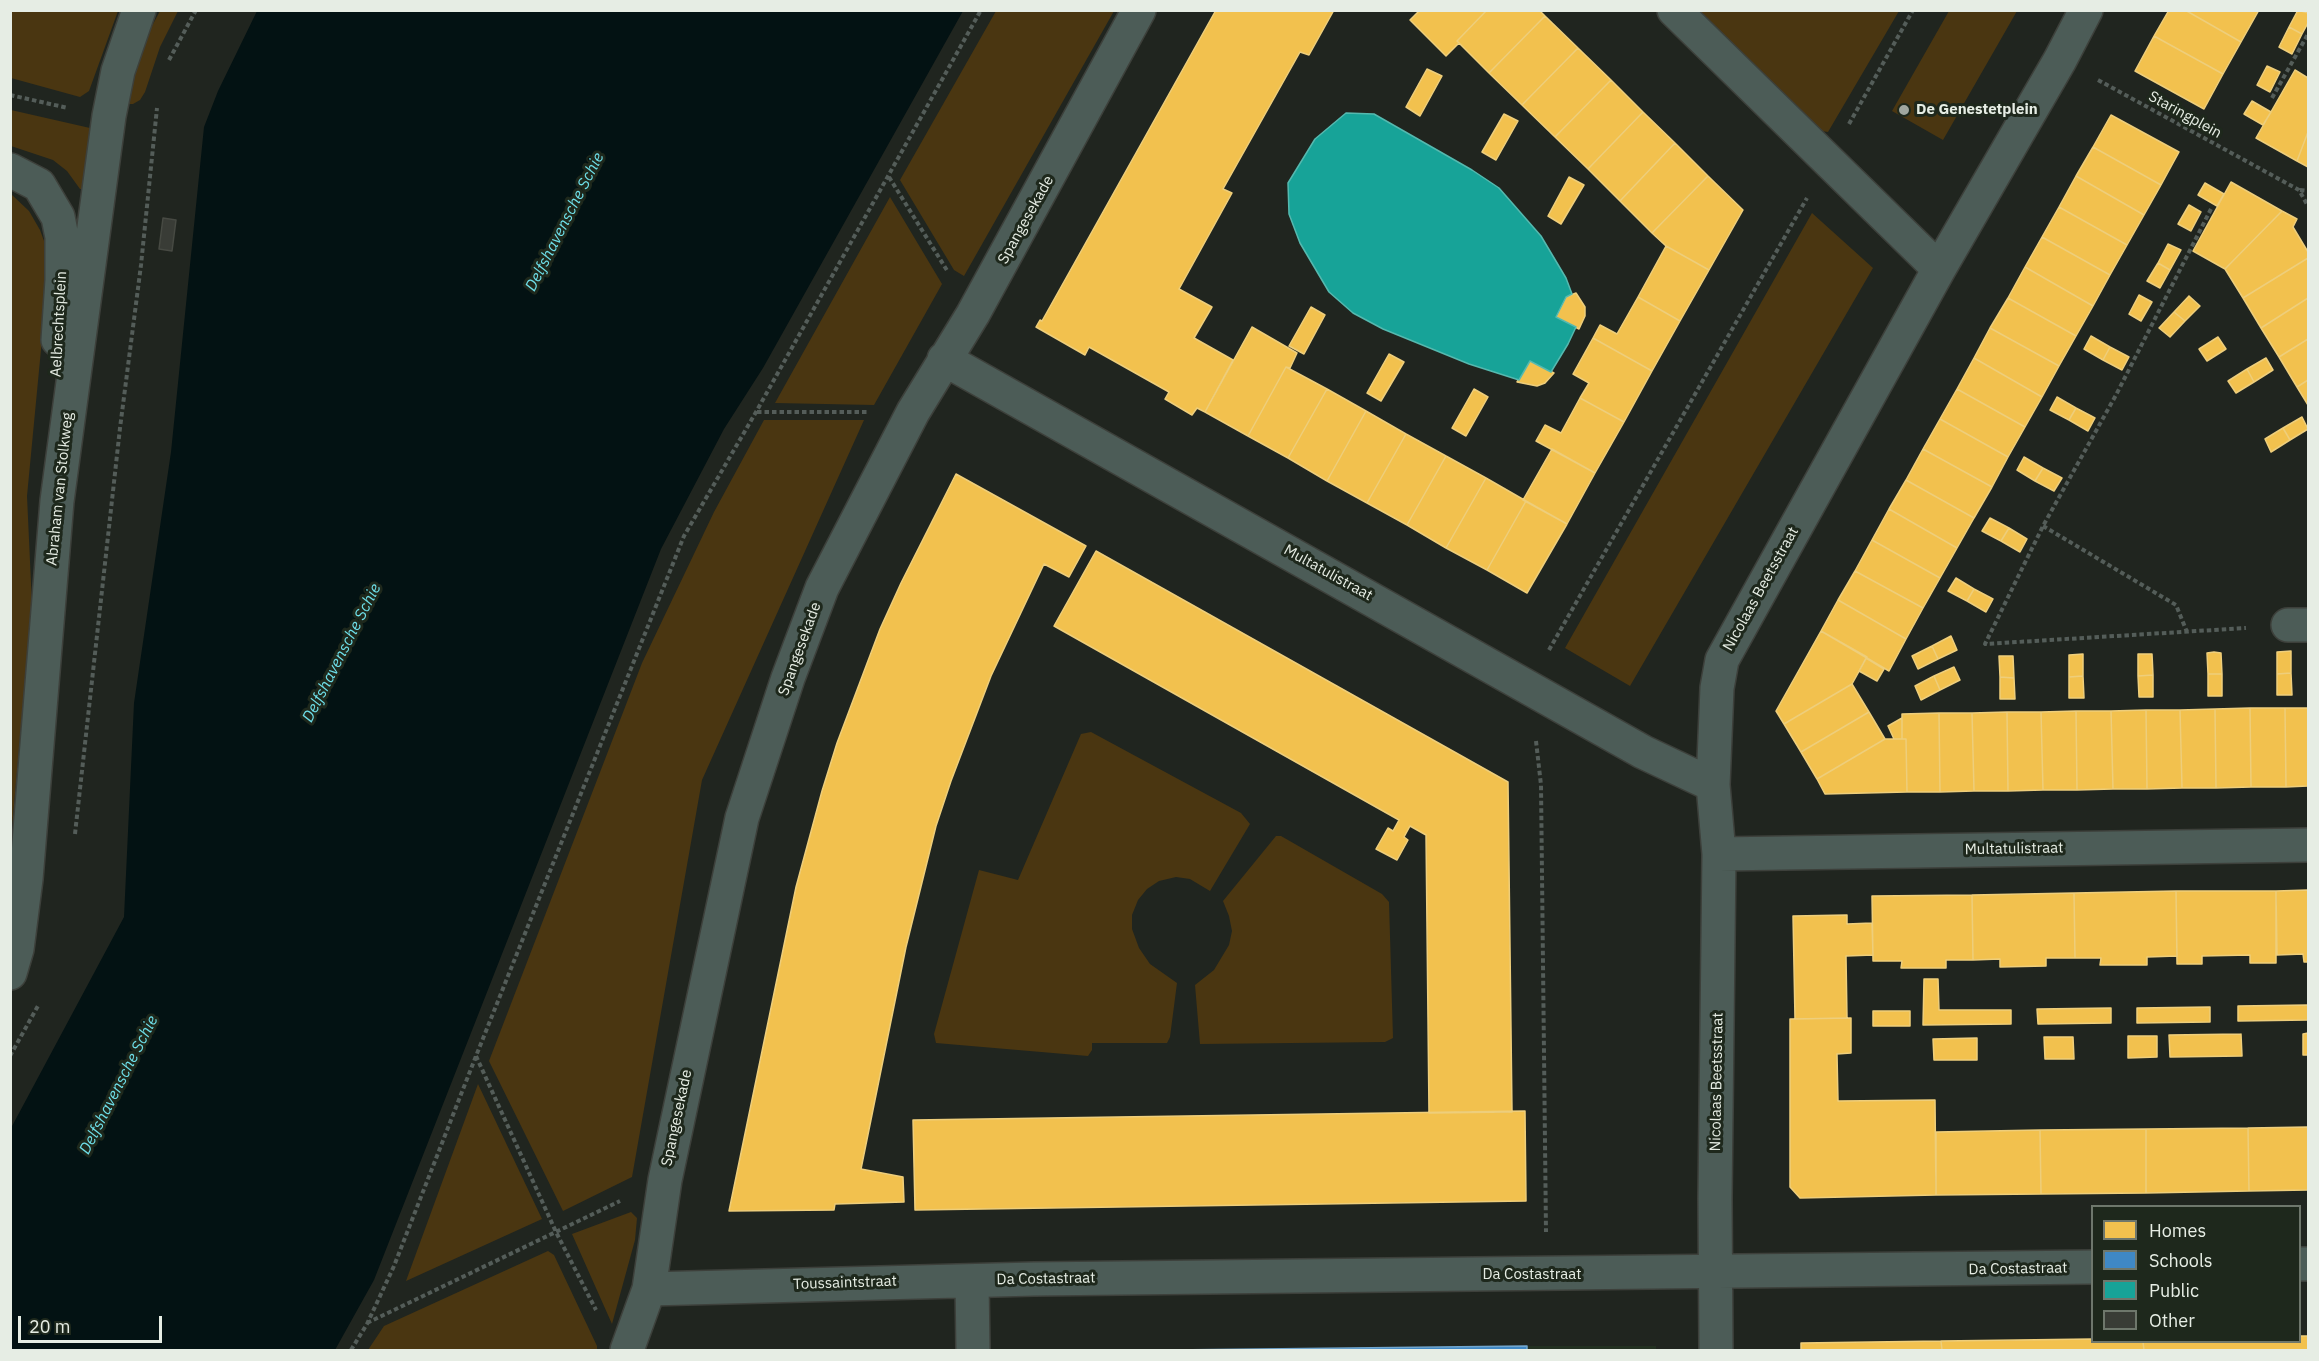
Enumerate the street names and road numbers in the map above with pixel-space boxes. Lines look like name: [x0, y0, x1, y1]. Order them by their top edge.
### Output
street label: Staringplein: [2145, 88, 2225, 142]
street label: Spangesekade: [994, 173, 1058, 267]
street label: Aelbrechtsplein: [47, 270, 71, 378]
street label: Abraham van Stolkweg: [43, 411, 77, 567]
street label: Nicolaas Beetsstraat: [1719, 524, 1803, 654]
street label: Multatulistraat: [1280, 541, 1376, 605]
street label: Spangesekade: [775, 600, 825, 698]
street label: Multatulistraat: [1964, 839, 2064, 859]
street label: Nicolaas Beetsstraat: [1707, 1012, 1727, 1152]
street label: Spangesekade: [658, 1068, 696, 1168]
street label: Da Costastraat: [1968, 1259, 2068, 1279]
street label: Da Costastraat: [1483, 1266, 1581, 1284]
street label: Da Costastraat: [996, 1269, 1096, 1289]
street label: Toussaintstraat: [793, 1272, 897, 1294]

